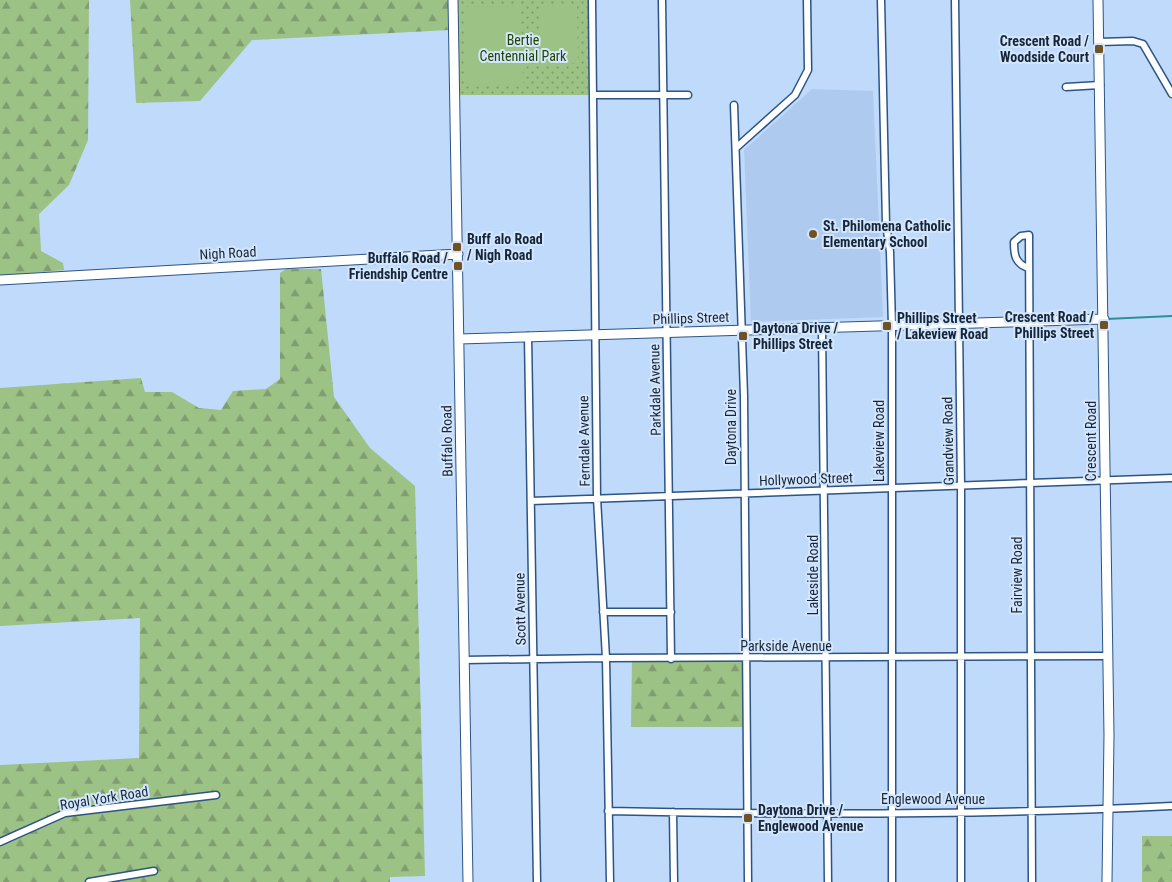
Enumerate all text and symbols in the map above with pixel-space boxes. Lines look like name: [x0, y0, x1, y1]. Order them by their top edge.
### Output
park label: Bertie Centennial Park: [480, 32, 567, 64]
place label: Crescent Road / Woodside Court: [1000, 33, 1089, 65]
marker: Crescent Road / Woodside Court: [1093, 43, 1105, 55]
place label: St. Philomena Catholic Elementary School: [823, 218, 952, 250]
marker: St. Philomena Catholic Elementary School: [807, 228, 819, 240]
place label: Buff alo Road / Nigh Road: [467, 231, 543, 263]
marker: Buff alo Road / Nigh Road: [451, 241, 463, 253]
street label: Nigh Road: [199, 244, 257, 262]
place label: Buffalo Road / Friendship Centre: [349, 250, 448, 282]
marker: Buffalo Road / Friendship Centre: [452, 260, 464, 272]
street label: Phillips Street: [652, 309, 730, 327]
place label: Crescent Road / Phillips Street: [1005, 309, 1094, 341]
place label: Phillips Street / Lakeview Road: [897, 310, 988, 342]
marker: Crescent Road / Phillips Street: [1098, 319, 1110, 331]
place label: Daytona Drive / Phillips Street: [753, 320, 839, 352]
marker: Phillips Street / Lakeview Road: [881, 320, 893, 332]
marker: Daytona Drive / Phillips Street: [737, 330, 749, 342]
street label: Parkdale Avenue: [646, 344, 664, 436]
street label: Daytona Drive: [723, 389, 739, 465]
street label: Ferndale Avenue: [575, 395, 593, 487]
street label: Grandview Road: [939, 396, 957, 486]
street label: Lakeview Road: [871, 400, 887, 482]
street label: Crescent Road: [1083, 401, 1099, 481]
street label: Buffalo Road: [438, 405, 456, 477]
street label: Hollywood Street: [759, 469, 853, 489]
street label: Lakeside Road: [805, 535, 821, 615]
street label: Fairview Road: [1009, 537, 1025, 614]
street label: Scott Avenue: [511, 572, 529, 645]
street label: Parkside Avenue: [740, 638, 832, 654]
street label: Royal York Road: [59, 783, 149, 813]
street label: Englewood Avenue: [881, 791, 985, 807]
place label: Daytona Drive / Englewood Avenue: [758, 802, 864, 834]
marker: Daytona Drive / Englewood Avenue: [742, 812, 754, 824]

